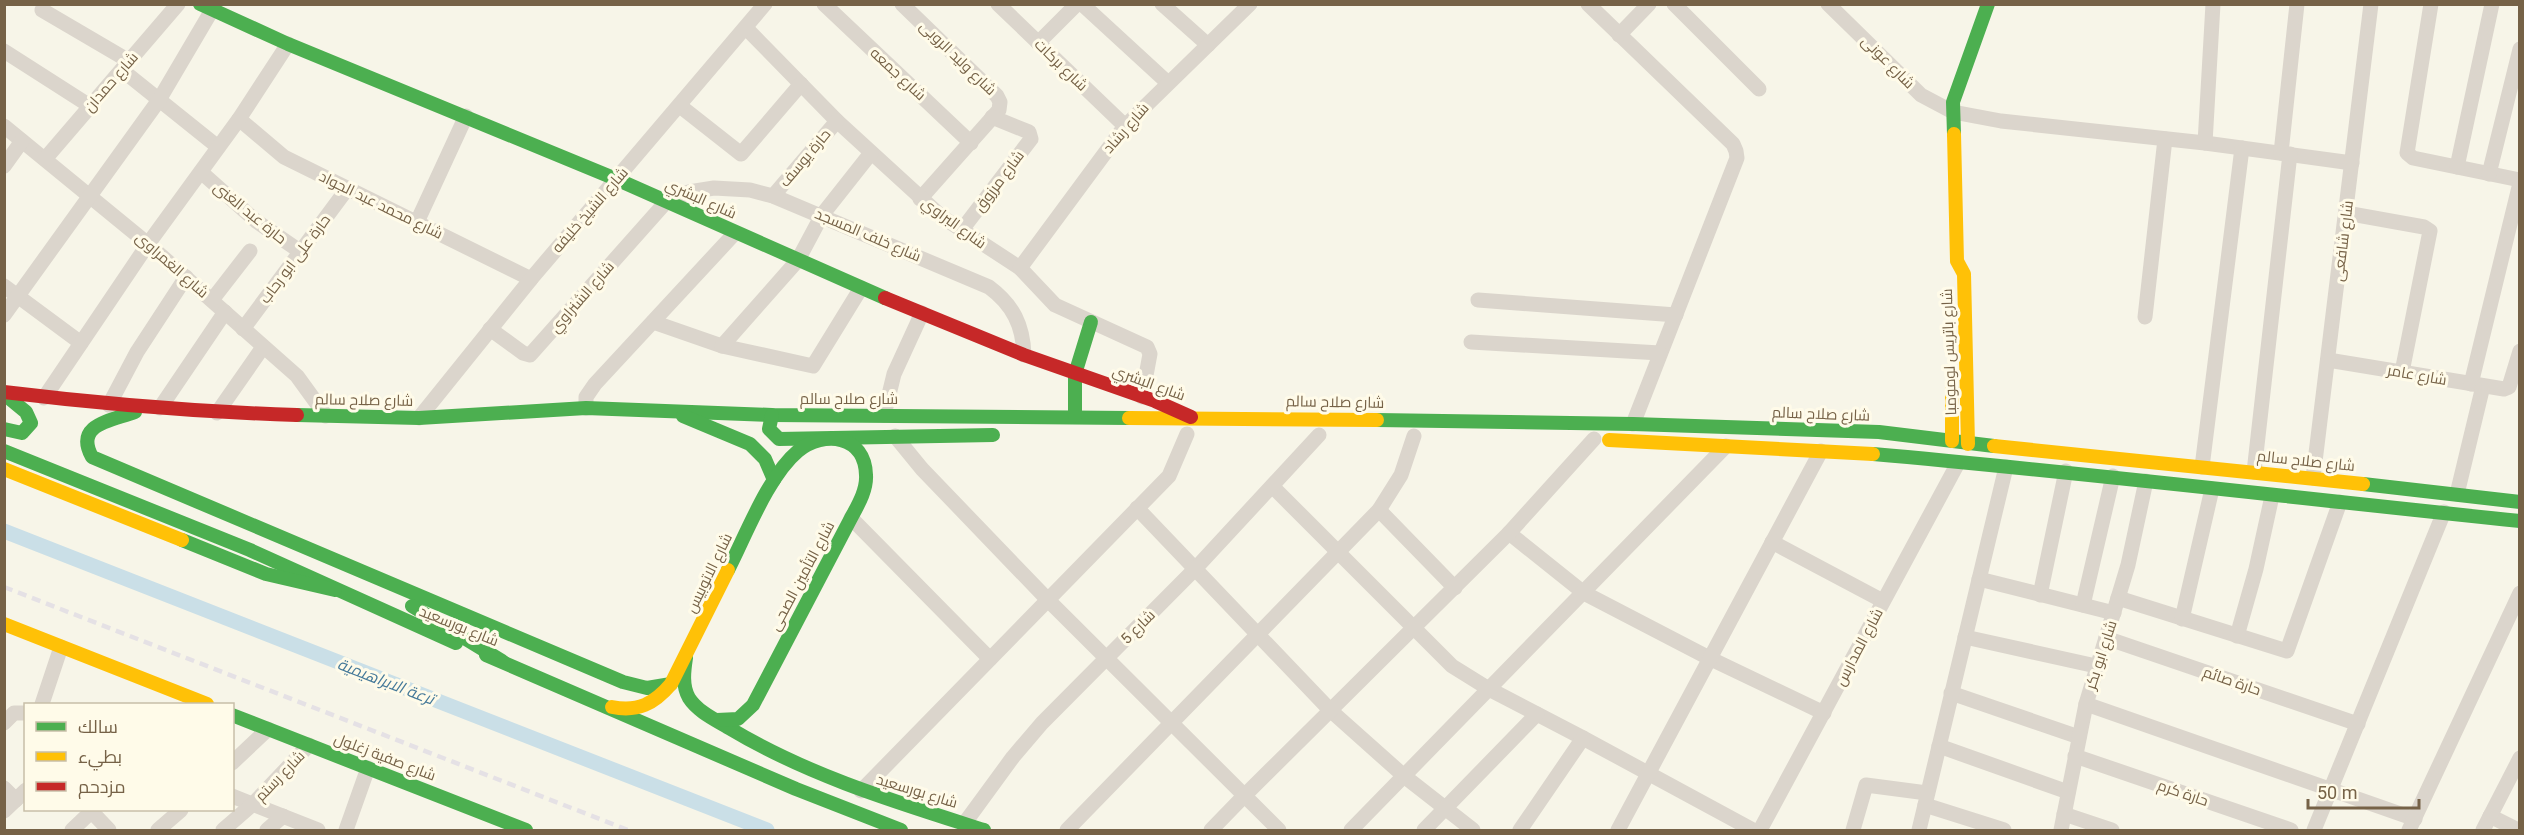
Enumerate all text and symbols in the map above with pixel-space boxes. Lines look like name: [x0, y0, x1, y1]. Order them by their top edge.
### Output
street label: شارع وليد الروبى: [915, 17, 1000, 100]
street label: شارع عونى: [1856, 32, 1918, 94]
street label: شارع بركات: [1029, 35, 1091, 96]
street label: شارع جمعه: [865, 44, 930, 106]
street label: شارع حمدان: [80, 48, 143, 117]
street label: شارع رشاد: [1099, 99, 1154, 158]
street label: حارة يوسف: [776, 125, 834, 191]
street label: شارع مرزوق: [970, 147, 1029, 216]
street label: شارع الشيخ خليفه: [548, 164, 633, 258]
street label: شارع محمد عبد الجواد: [315, 167, 446, 245]
street label: شارع البشري: [661, 175, 739, 225]
street label: حارة عبد الغنى: [209, 178, 290, 249]
street label: شارع البراوي: [916, 194, 990, 255]
street label: شارع شافعى: [2329, 199, 2359, 283]
street label: شارع خلف المسجد: [811, 205, 924, 267]
street label: حارة على ابو رحاب: [256, 211, 335, 308]
street label: شارع الغمراوى: [131, 228, 212, 303]
street label: شارع الشنراوي: [546, 258, 620, 338]
street label: شارع باتريس لومومبا: [1938, 288, 1962, 416]
street label: شارع عامر: [2384, 361, 2448, 391]
street label: شارع البشري: [1109, 362, 1188, 407]
street label: شارع صلاح سالم: [315, 390, 413, 412]
street label: شارع صلاح سالم: [800, 390, 898, 410]
street label: شارع صلاح سالم: [1286, 392, 1384, 414]
street label: شارع صلاح سالم: [1771, 403, 1870, 427]
street label: شارع صلاح سالم: [2256, 447, 2356, 477]
street label: شارع التأمين الصحى: [765, 518, 840, 635]
street label: شارع الاتوبيس: [682, 530, 738, 617]
street label: شارع بورسعيد: [416, 602, 501, 652]
street label: شارع المدارس: [1831, 605, 1889, 690]
street label: شارع 5: [1117, 606, 1160, 649]
street label: شارع ابو بكر: [2081, 618, 2123, 693]
water label: ترعة الابراهيمية: [335, 654, 439, 710]
street label: حارة صائم: [2200, 663, 2263, 700]
legend: [24, 703, 234, 811]
text: سالك: [78, 716, 118, 737]
street label: شارع صفية زغلول: [331, 729, 438, 787]
text: بطيء: [78, 746, 122, 771]
street label: شارع رستم: [251, 747, 310, 806]
street label: شارع بورسعيد: [874, 770, 960, 814]
scale bar: [2308, 772, 2419, 810]
text: مزدحم: [78, 776, 126, 799]
street label: حارة كرم: [2155, 776, 2211, 811]
text: 50 m: [2317, 782, 2357, 803]

